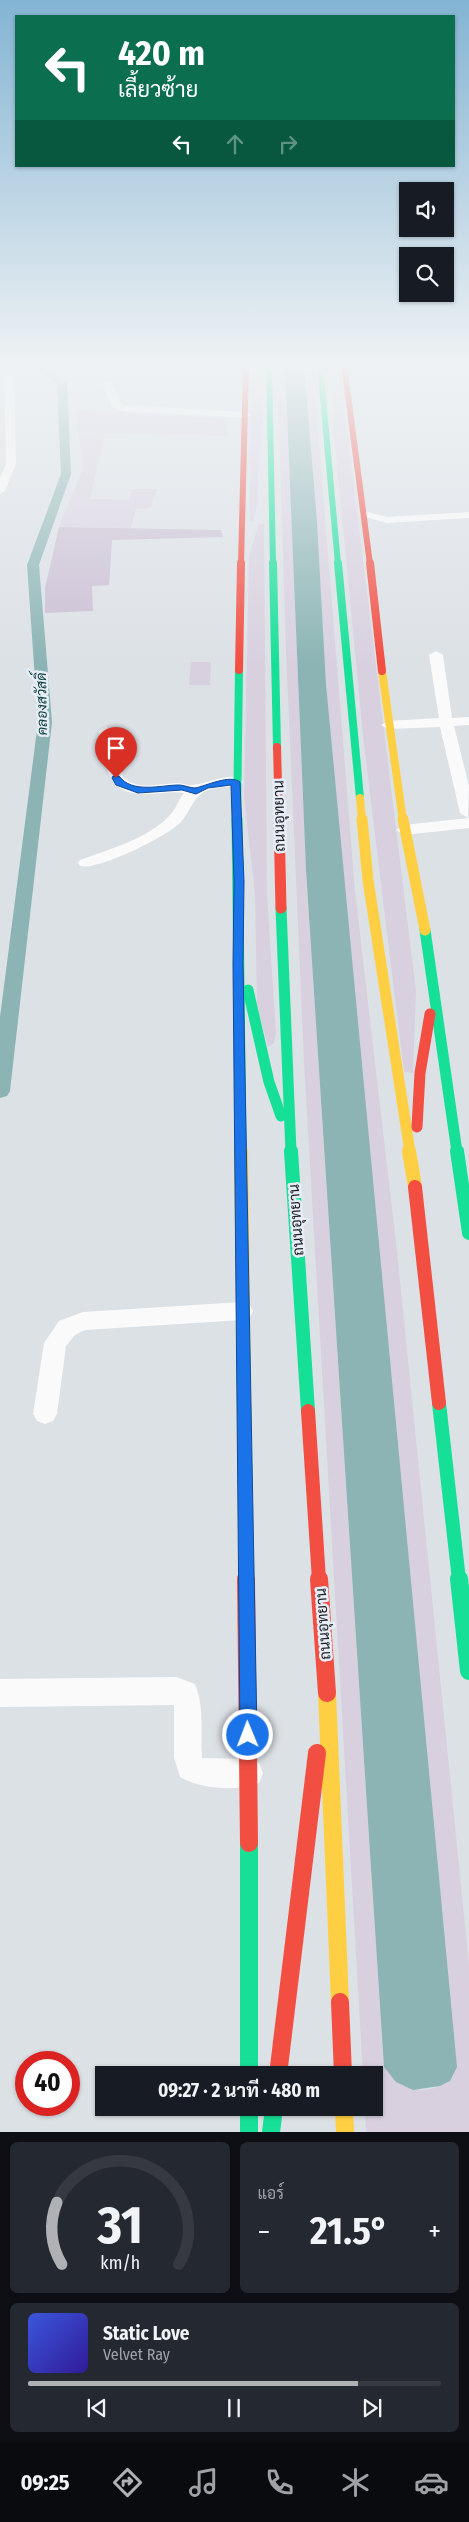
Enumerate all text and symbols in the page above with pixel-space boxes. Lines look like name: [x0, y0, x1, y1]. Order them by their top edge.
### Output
text: 420 m: [118, 32, 205, 74]
icon: left: [35, 35, 100, 100]
text: เลี้ยวซ้าย: [118, 76, 198, 103]
icon: left: [168, 130, 196, 158]
icon: ahead: [221, 130, 249, 158]
icon: right: [274, 130, 302, 158]
map controls: [399, 182, 454, 302]
button: sound: [399, 182, 454, 237]
button: search: [399, 247, 454, 302]
water label: คลองสวัสดิ์: [29, 670, 51, 736]
pin: [95, 727, 137, 778]
icon: arrive: [102, 734, 130, 762]
street label: ถนนอุทยาน: [269, 780, 291, 852]
street label: ถนนอุทยาน: [285, 1183, 309, 1256]
street label: ถนนอุทยาน: [312, 1587, 336, 1660]
position arrow: [221, 1708, 273, 1760]
speed limit sign: 40: [15, 2051, 80, 2116]
text: 09:27 · 2 นาที · 480 m: [158, 2079, 320, 2102]
text: แอร์: [258, 2184, 284, 2203]
text: 31: [96, 2194, 143, 2257]
text: 21.5°: [310, 2208, 388, 2254]
text: −: [258, 2215, 270, 2248]
text: +: [428, 2215, 441, 2248]
text: km/h: [100, 2252, 140, 2274]
text: Static Love: [103, 2322, 190, 2345]
text: Velvet Ray: [103, 2345, 170, 2364]
icon: previous: [83, 2394, 111, 2422]
icon: pause: [220, 2394, 248, 2422]
icon: next: [358, 2394, 386, 2422]
icon: directions: [110, 2465, 145, 2500]
icon: music: [186, 2465, 221, 2500]
icon: phone: [262, 2465, 297, 2500]
icon: climate: [338, 2465, 373, 2500]
icon: car: [414, 2465, 449, 2500]
text: 09:25: [20, 2469, 70, 2496]

